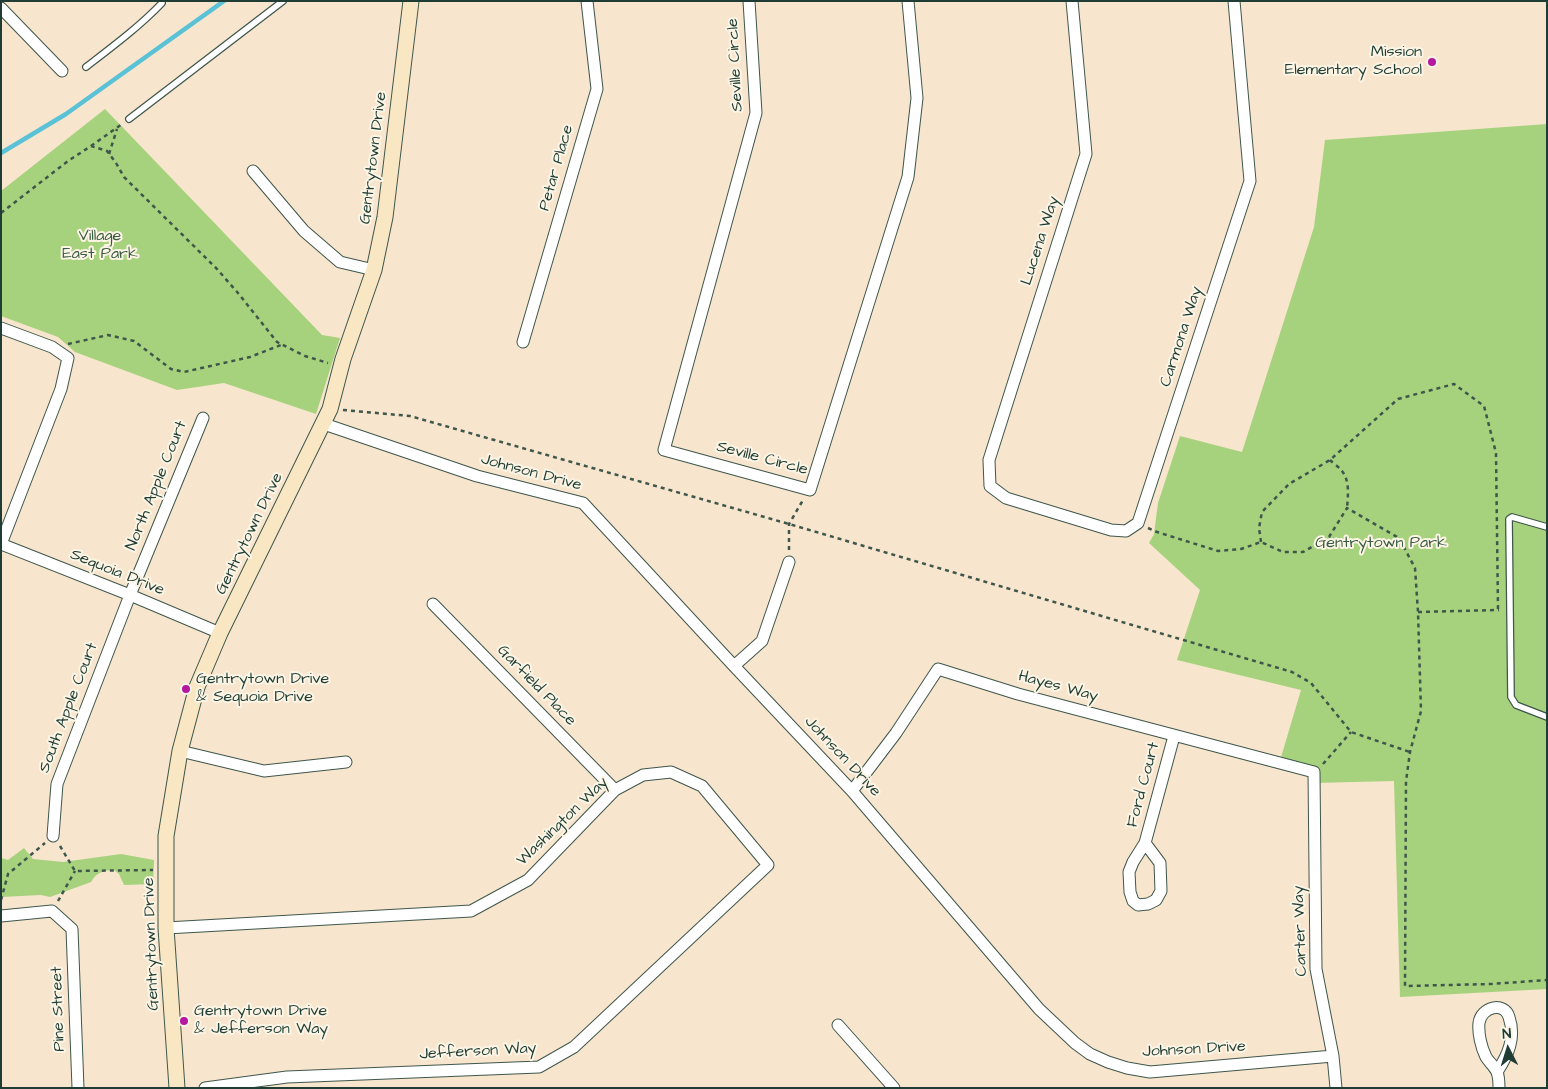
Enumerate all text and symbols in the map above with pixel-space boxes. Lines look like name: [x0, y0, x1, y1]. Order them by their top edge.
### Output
street label: Seville Circle: [724, 18, 748, 112]
place label: Mission Elementary School: [1285, 43, 1422, 81]
marker: Mission Elementary School: [1426, 56, 1438, 68]
street label: Gentrytown Drive: [356, 91, 392, 225]
street label: Petar Place: [536, 123, 578, 213]
street label: Lucena Way: [1018, 194, 1064, 288]
park label: Village East Park: [62, 227, 138, 265]
street label: Carmona Way: [1157, 284, 1207, 390]
street label: North Apple Court: [122, 418, 192, 554]
street label: Seville Circle: [714, 438, 810, 480]
street label: Johnson Drive: [479, 450, 583, 496]
street label: Gentrytown Drive: [212, 470, 288, 598]
park label: Gentrytown Park: [1315, 534, 1447, 554]
street label: Sequoia Drive: [67, 545, 167, 601]
street label: South Apple Court: [35, 640, 103, 776]
street label: Garfield Place: [492, 641, 580, 731]
street label: Hayes Way: [1016, 667, 1100, 707]
place label: Gentrytown Drive & Sequoia Drive: [196, 670, 329, 708]
marker: Gentrytown Drive & Sequoia Drive: [180, 683, 192, 695]
street label: Johnson Drive: [800, 713, 884, 801]
street label: Ford Court: [1123, 740, 1165, 830]
street label: Washington Way: [513, 774, 613, 870]
street label: Gentrytown Drive: [140, 877, 164, 1011]
street label: Carter Way: [1290, 885, 1312, 977]
street label: Pine Street: [48, 966, 70, 1052]
place label: Gentrytown Drive & Jefferson Way: [194, 1002, 328, 1040]
marker: Gentrytown Drive & Jefferson Way: [178, 1015, 190, 1027]
north arrow: [1483, 1024, 1533, 1074]
text: N: [1501, 1024, 1512, 1044]
street label: Johnson Drive: [1142, 1038, 1246, 1062]
street label: Jefferson Way: [419, 1039, 537, 1065]

